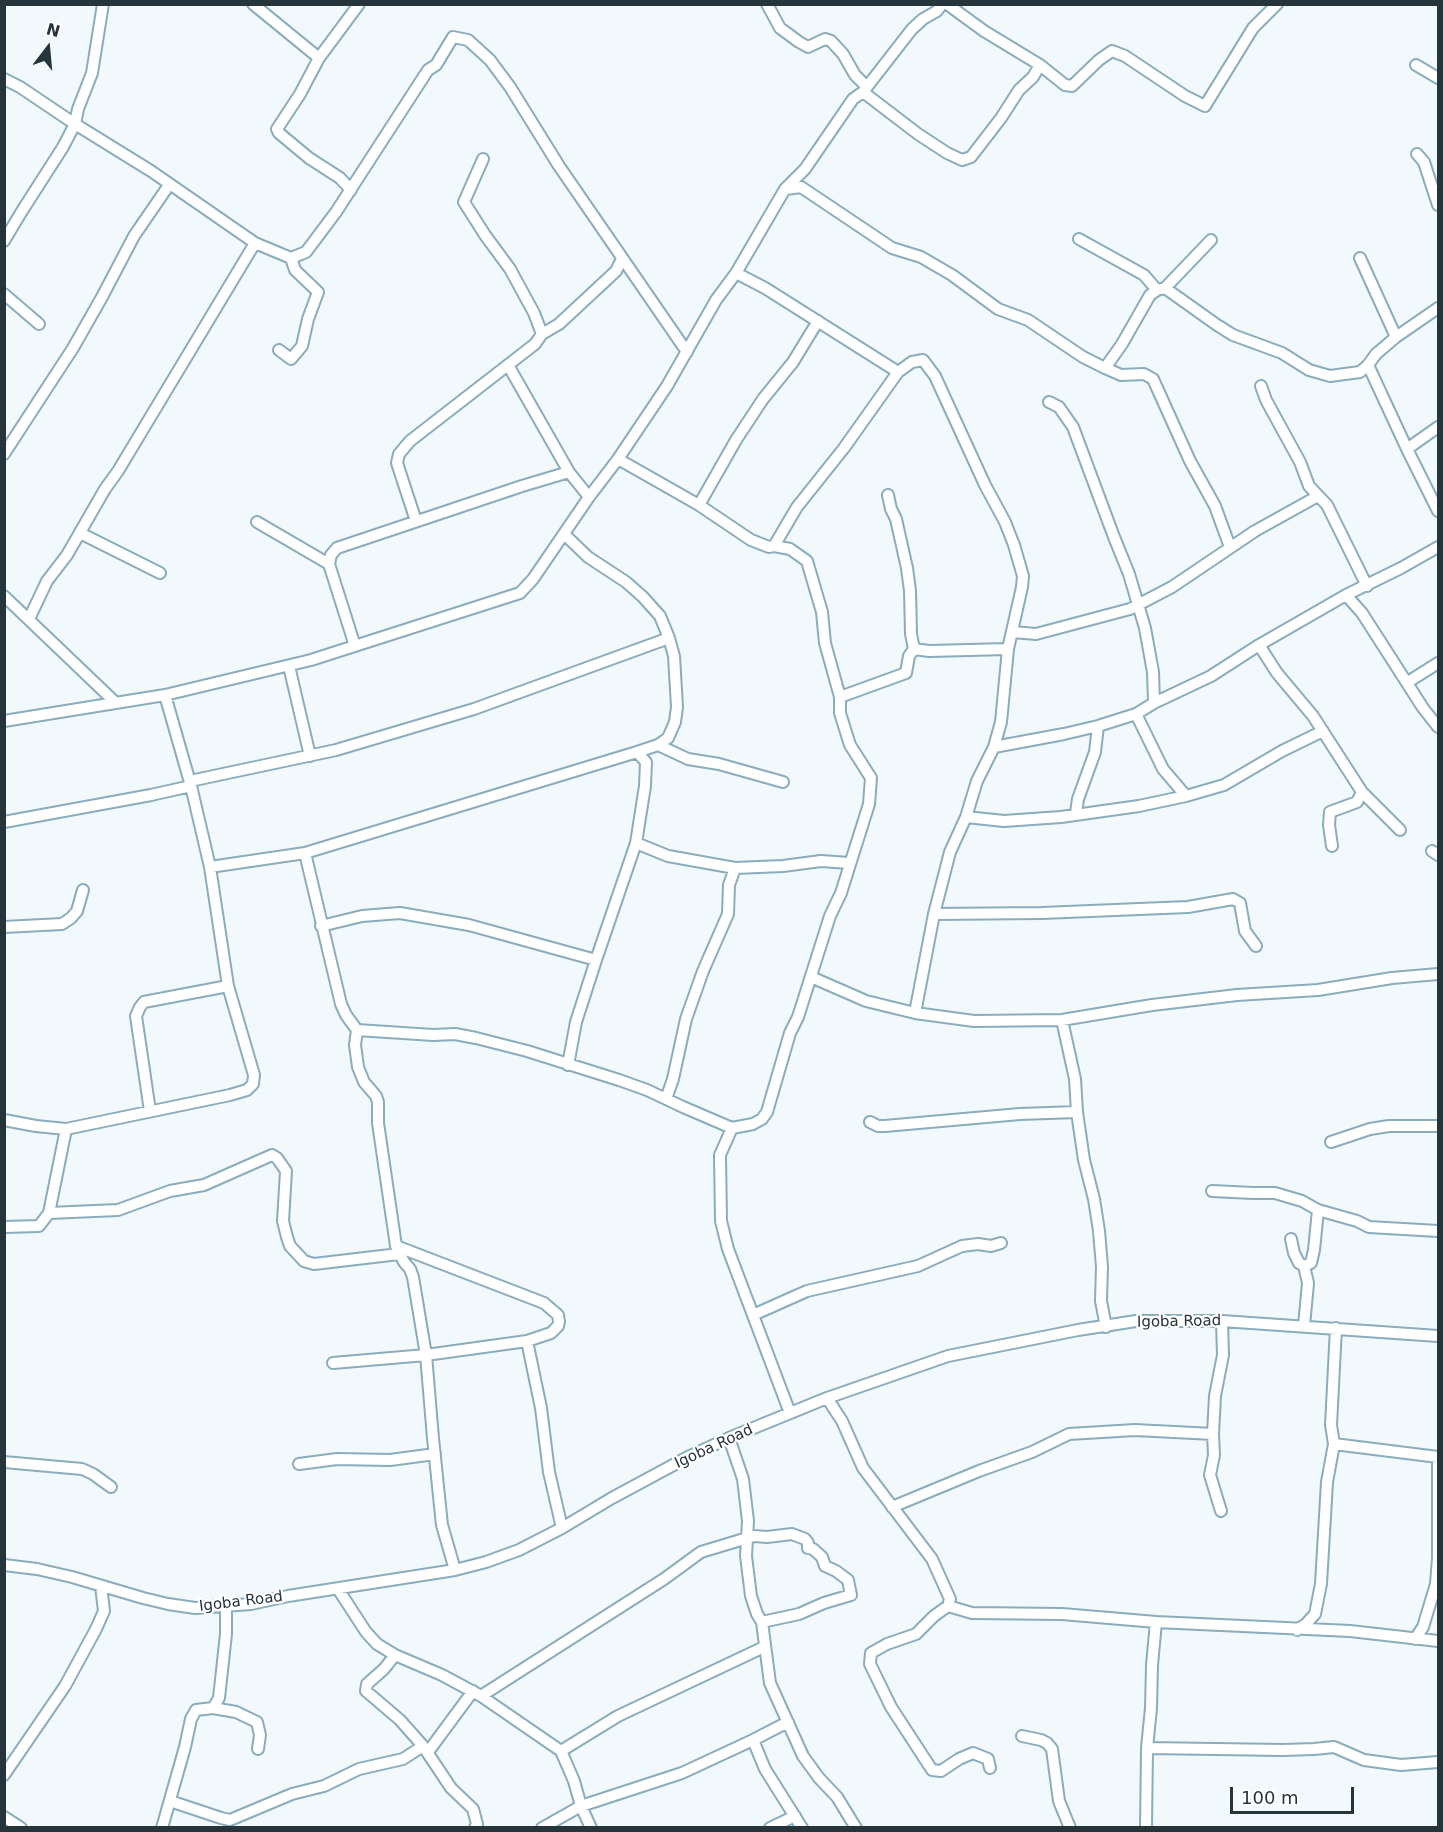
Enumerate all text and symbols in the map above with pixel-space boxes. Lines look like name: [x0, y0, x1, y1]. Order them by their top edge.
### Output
north arrow: [18, 18, 78, 78]
text: N: [44, 19, 62, 41]
street label: Igoba Road: [1137, 1312, 1221, 1332]
street label: Igoba Road: [672, 1421, 756, 1473]
street label: Igoba Road: [198, 1588, 284, 1616]
scale bar: [1233, 1775, 1358, 1813]
text: 100 m: [1241, 1787, 1299, 1808]

